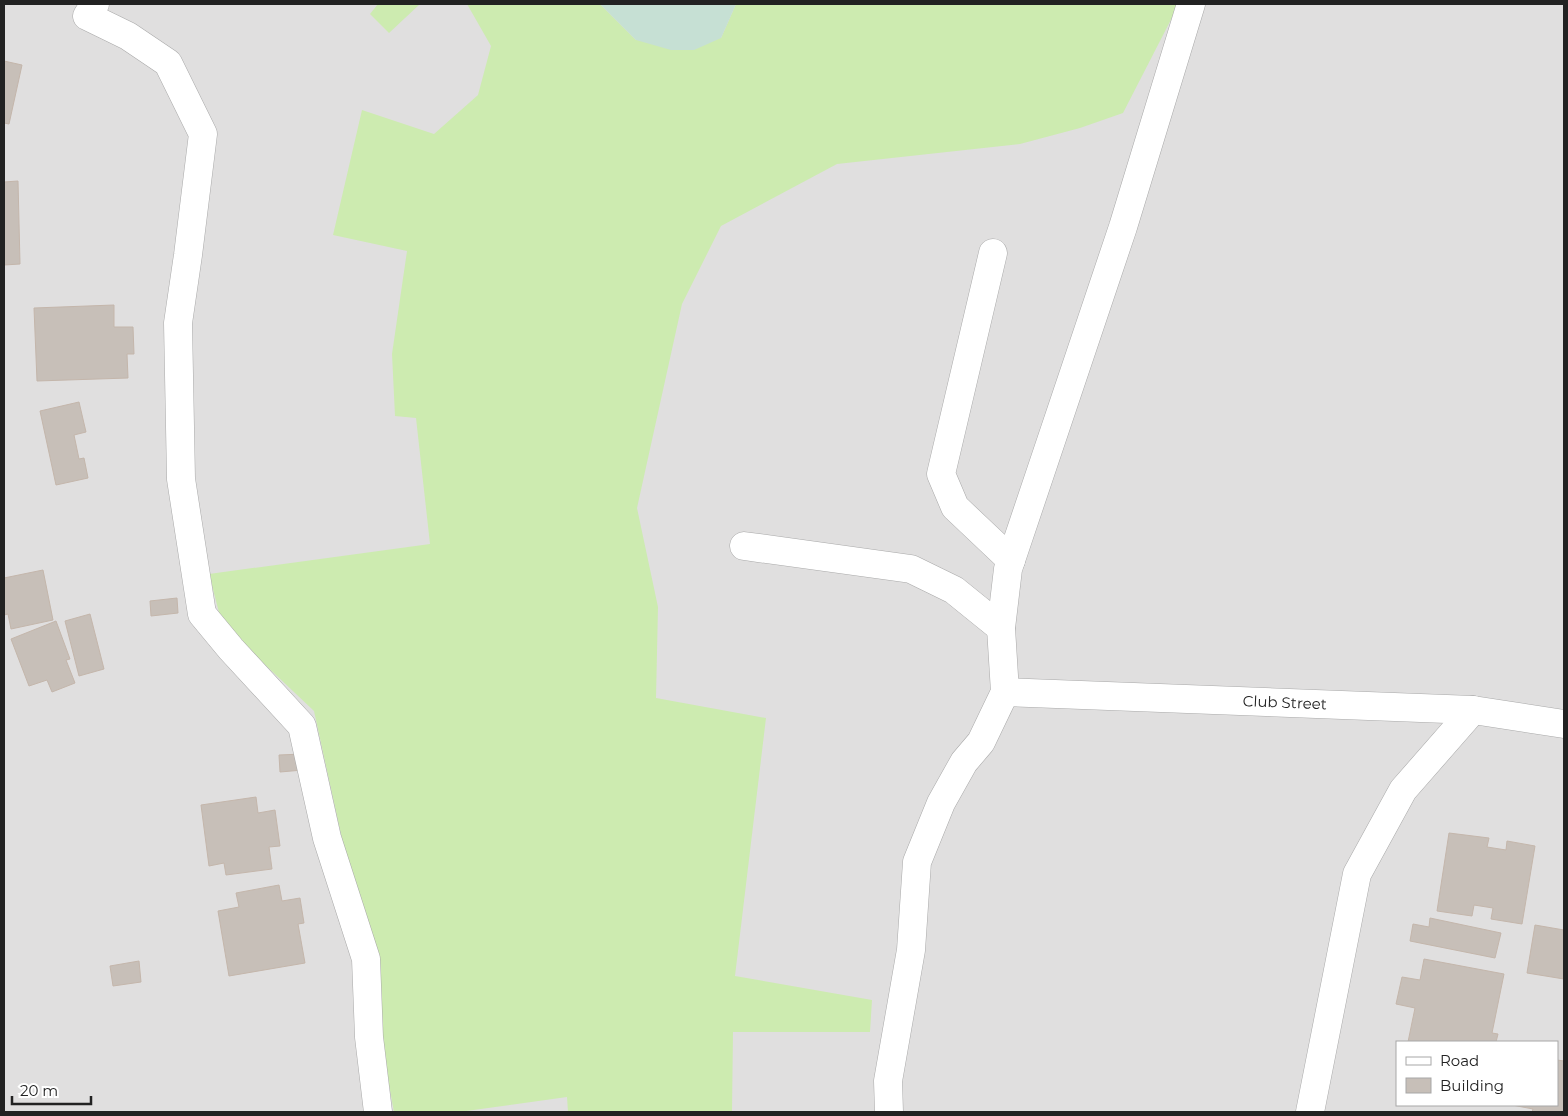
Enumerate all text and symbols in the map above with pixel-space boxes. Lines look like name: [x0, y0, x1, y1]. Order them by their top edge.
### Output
street label: Club Street: [1242, 691, 1327, 713]
legend: [1396, 1041, 1558, 1106]
text: Road: [1440, 1051, 1479, 1070]
scale bar: [12, 1074, 91, 1106]
text: Building: [1440, 1076, 1504, 1095]
text: 20 m: [20, 1081, 58, 1100]

